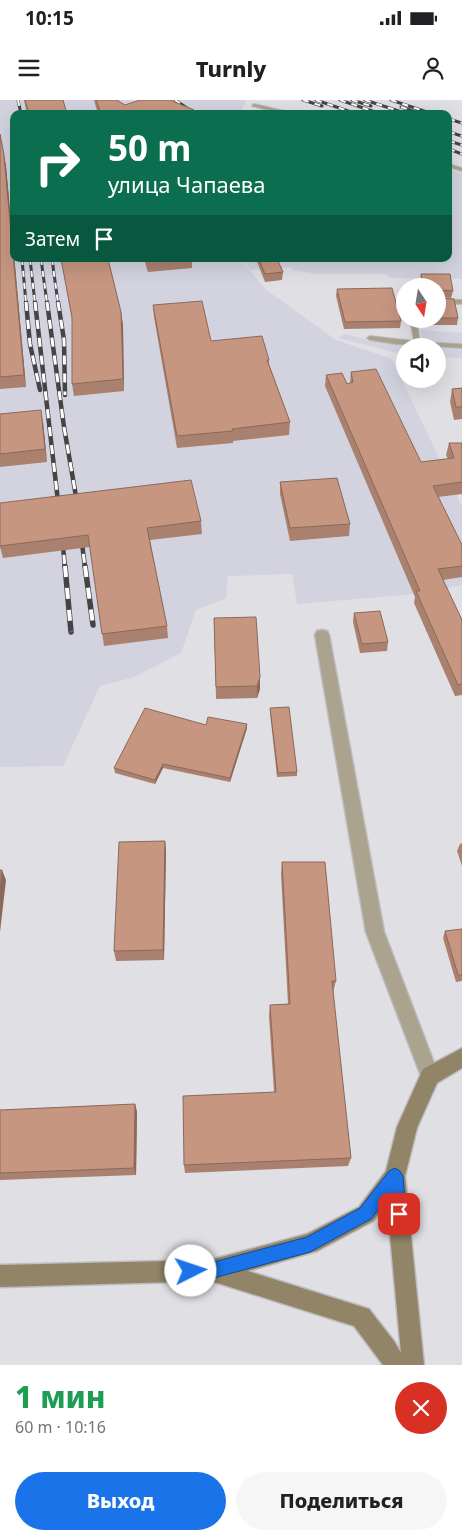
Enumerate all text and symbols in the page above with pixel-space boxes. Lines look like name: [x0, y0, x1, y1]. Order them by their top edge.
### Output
text: 10:15: [25, 5, 74, 31]
text: Turnly: [196, 53, 266, 83]
icon: menu: [15, 54, 43, 82]
icon: person: [419, 54, 447, 82]
text: 50 m: [108, 124, 191, 171]
icon: right: [25, 130, 90, 195]
text: улица Чапаева: [108, 169, 265, 199]
icon: arrive: [90, 225, 118, 253]
text: Затем: [25, 226, 80, 252]
north arrow: [396, 278, 446, 328]
map controls: [396, 278, 446, 388]
button: sound: [396, 338, 446, 388]
pin: [378, 1193, 420, 1235]
icon: arrive: [385, 1200, 413, 1228]
position arrow: [164, 1244, 216, 1296]
text: 1 мин: [15, 1376, 106, 1417]
button: close: [395, 1382, 447, 1434]
text: 60 m · 10:16: [15, 1416, 106, 1438]
button: Выход: [15, 1472, 226, 1530]
button: Поделиться: [236, 1472, 447, 1530]

